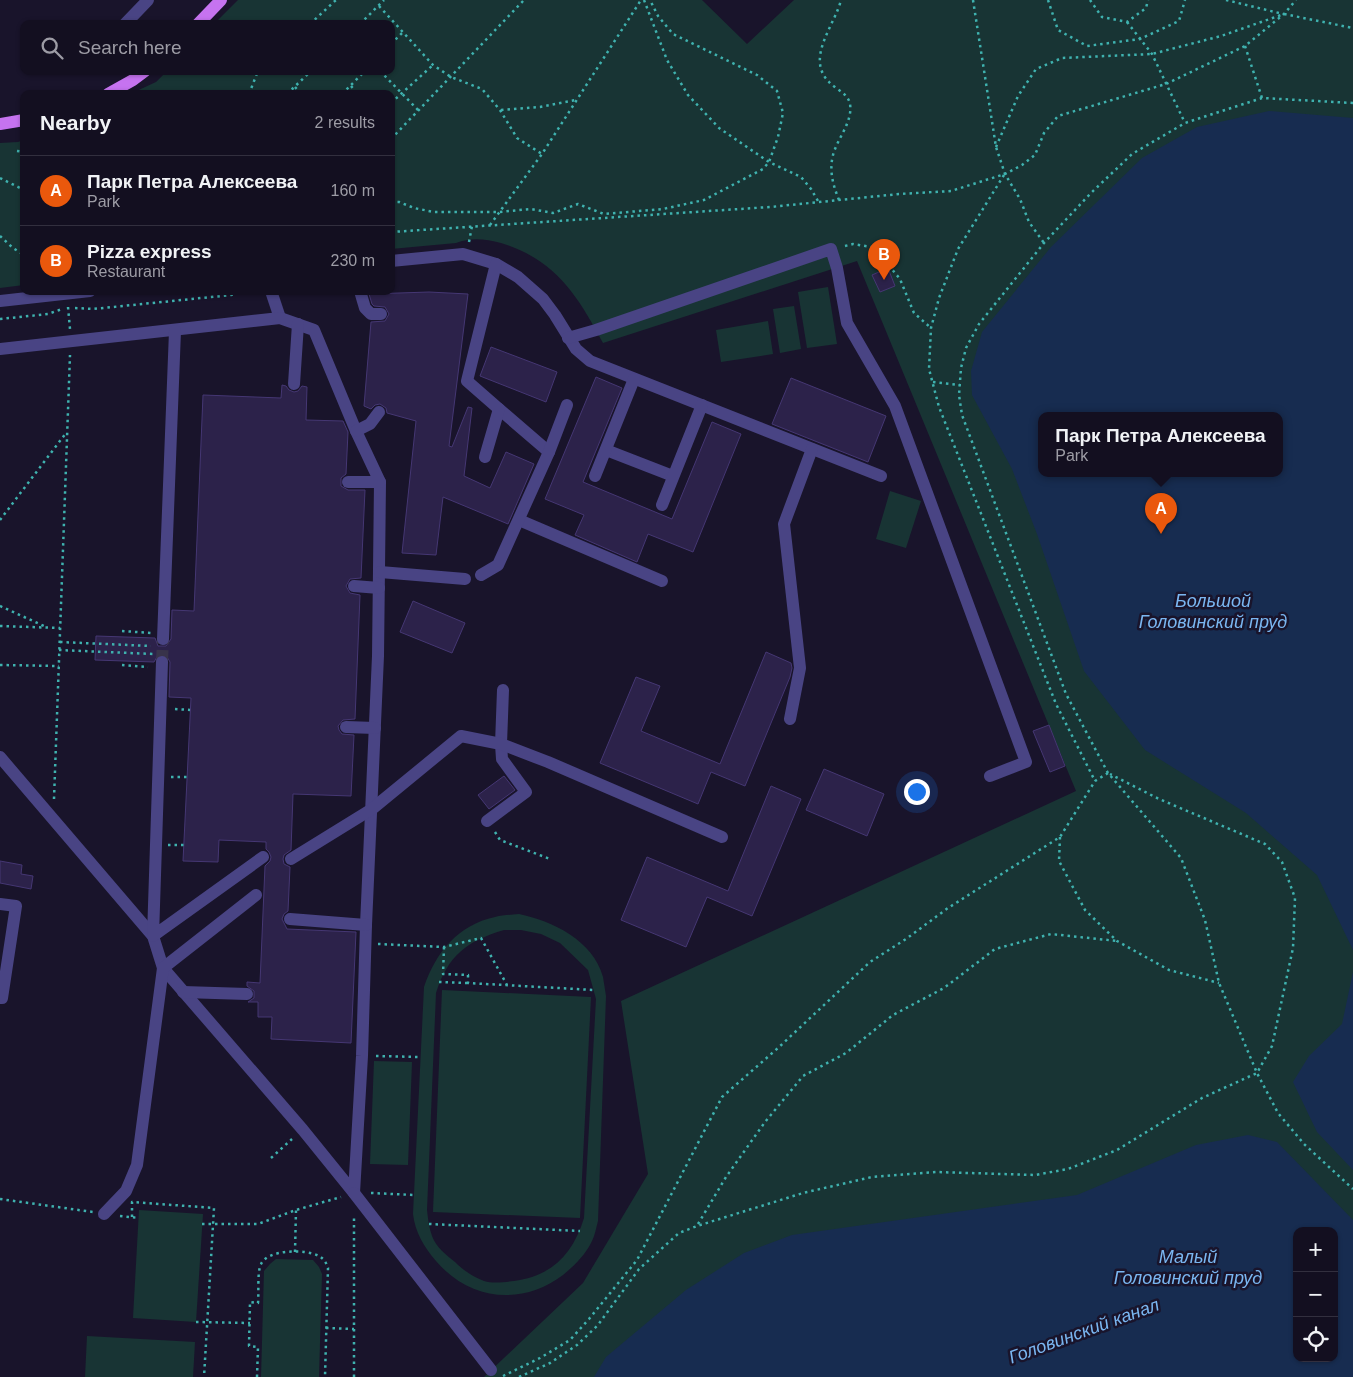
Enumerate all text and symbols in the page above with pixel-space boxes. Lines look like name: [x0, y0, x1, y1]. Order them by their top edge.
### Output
search box: [20, 20, 395, 75]
icon: search: [38, 34, 66, 62]
text: Search here: [78, 37, 182, 58]
text: Nearby: [40, 111, 111, 134]
text: 2 results: [315, 114, 375, 131]
text: Парк Петра Алексеева: [87, 171, 297, 192]
text: A: [50, 182, 62, 199]
text: 160 m: [331, 182, 375, 199]
text: Park: [87, 193, 120, 210]
pin: B: [868, 239, 900, 280]
text: Pizza express: [87, 241, 212, 262]
text: B: [50, 252, 62, 269]
text: 230 m: [331, 252, 375, 269]
text: Restaurant: [87, 263, 165, 280]
popup: [1038, 412, 1283, 477]
text: Парк Петра Алексеева: [1055, 425, 1266, 446]
text: Park: [1055, 447, 1088, 464]
pin: A: [1145, 493, 1177, 534]
water label: Большой Головинский пруд: [1139, 591, 1287, 632]
your location: [904, 779, 930, 805]
map controls: [1293, 1227, 1338, 1362]
button: +: [1293, 1227, 1338, 1272]
water label: Малый Головинский пруд: [1114, 1247, 1262, 1288]
button: −: [1293, 1272, 1338, 1317]
water label: Головинский канал: [1006, 1294, 1162, 1368]
button: locate: [1293, 1317, 1338, 1362]

